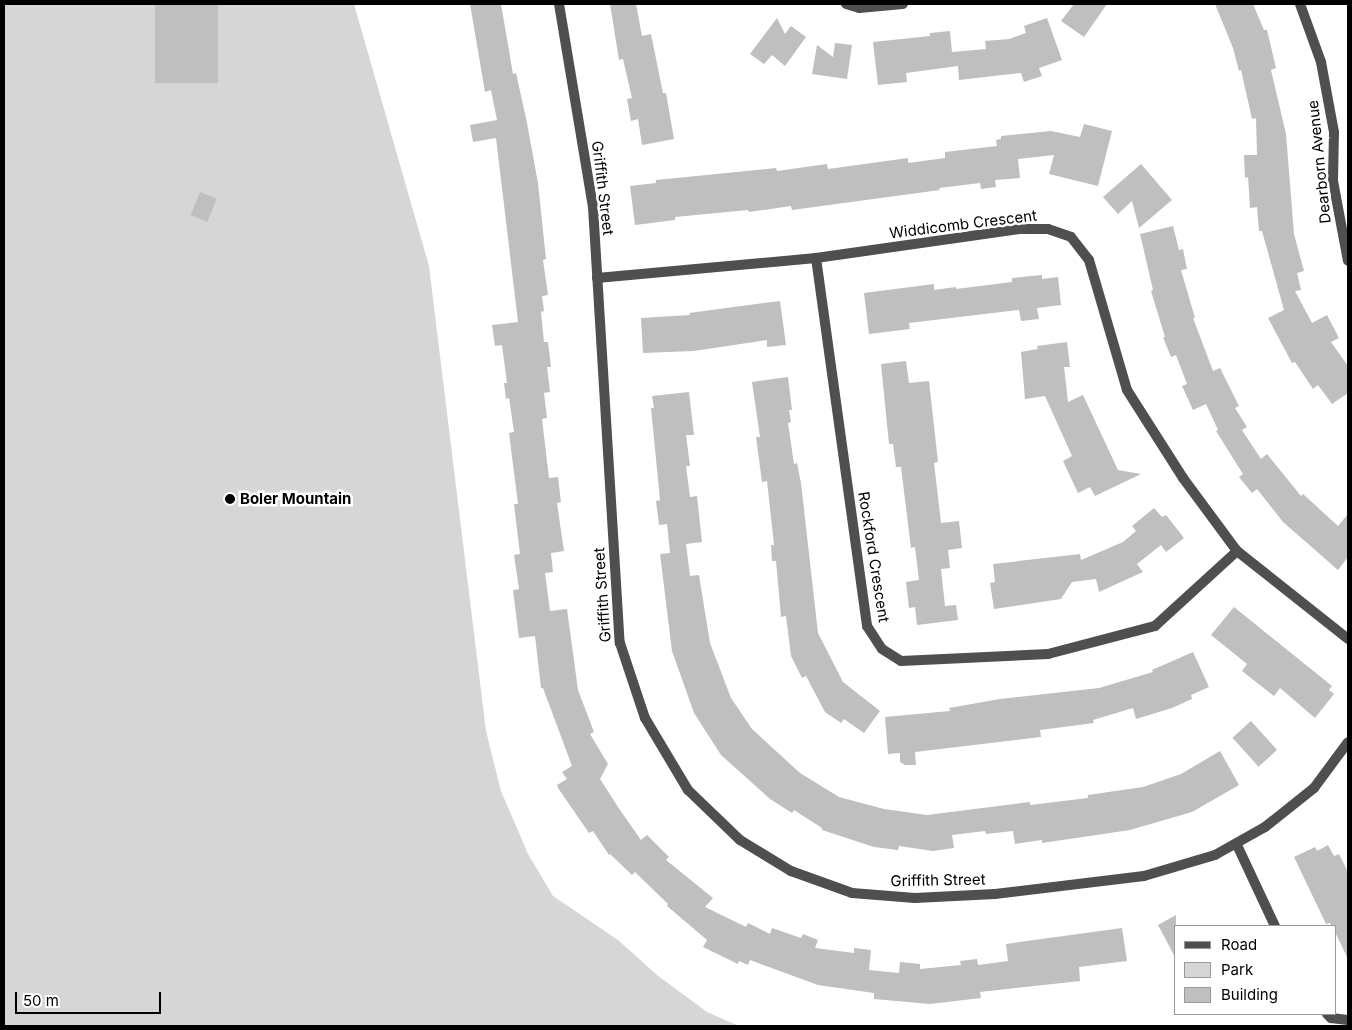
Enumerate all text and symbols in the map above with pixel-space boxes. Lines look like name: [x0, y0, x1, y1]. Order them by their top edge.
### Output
street label: Dearborn Avenue: [1304, 99, 1334, 225]
street label: Griffith Street: [588, 140, 618, 236]
street label: Widdicomb Crescent: [888, 206, 1038, 242]
place label: Boler Mountain: [240, 490, 351, 508]
street label: Rockford Crescent: [855, 490, 893, 624]
marker: Boler Mountain: [224, 493, 236, 505]
street label: Griffith Street: [590, 547, 614, 643]
street label: Griffith Street: [890, 870, 986, 890]
legend: [1174, 925, 1337, 1015]
text: Road: [1221, 935, 1257, 954]
text: Park: [1221, 960, 1253, 979]
scale bar: [18, 982, 164, 1014]
text: Building: [1221, 985, 1278, 1004]
text: 50 m: [23, 991, 59, 1010]

